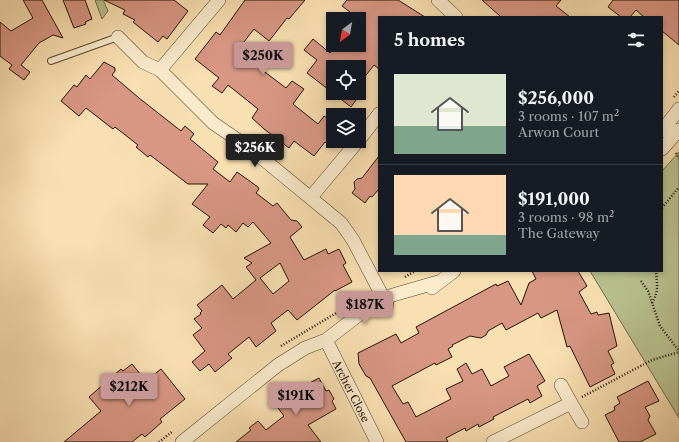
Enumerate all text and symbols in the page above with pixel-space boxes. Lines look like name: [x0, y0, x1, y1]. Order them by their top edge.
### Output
north arrow: [326, 12, 366, 52]
map controls: [326, 12, 366, 148]
icon: filters: [625, 29, 647, 51]
text: 5 homes: [394, 30, 465, 50]
pin: $250K: [235, 42, 291, 76]
text: $250K: [243, 47, 283, 63]
button: locate: [326, 60, 366, 100]
text: $256,000: [518, 88, 594, 108]
icon: home: [426, 90, 474, 138]
button: layers: [326, 108, 366, 148]
text: 3 rooms · 107 m²: [518, 108, 619, 124]
text: Arwon Court: [518, 124, 599, 140]
pin: $256K: [227, 134, 283, 168]
text: $256K: [235, 139, 275, 155]
text: $191,000: [518, 189, 590, 209]
icon: home: [426, 191, 474, 239]
text: 3 rooms · 98 m²: [518, 209, 614, 225]
text: The Gateway: [518, 225, 600, 241]
pin: $187K: [337, 291, 393, 325]
text: $187K: [346, 296, 384, 312]
street label: Archer Close: [329, 357, 373, 425]
pin: $212K: [101, 373, 157, 407]
text: $212K: [110, 378, 148, 394]
pin: $191K: [268, 382, 324, 416]
text: $191K: [277, 387, 315, 403]

